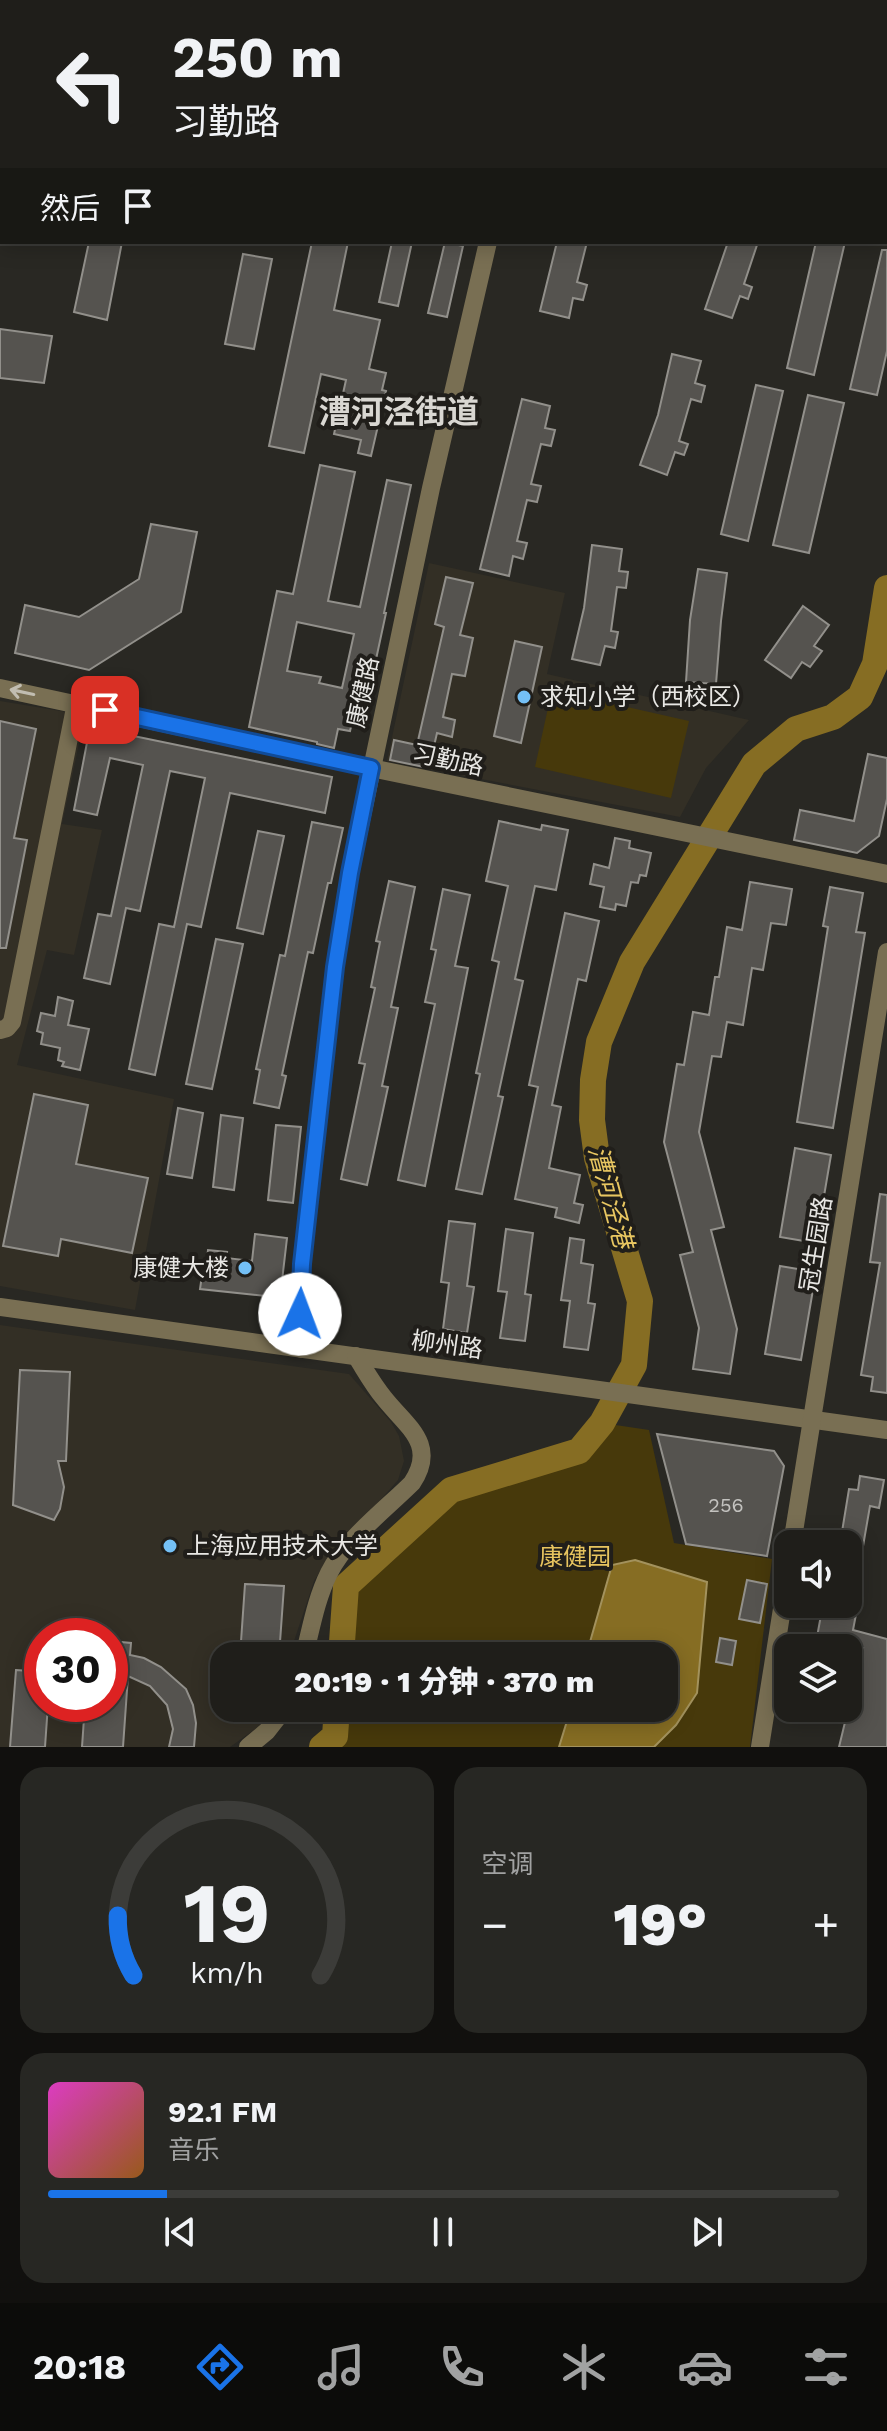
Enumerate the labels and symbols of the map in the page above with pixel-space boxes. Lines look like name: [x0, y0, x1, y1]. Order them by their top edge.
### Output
district label: 漕河泾街道: [319, 393, 479, 431]
street label: 康健路: [342, 654, 384, 730]
pin: [71, 676, 139, 744]
place label: 求知小学（西校区）: [540, 683, 756, 711]
one-way arrow: [9, 684, 35, 699]
marker: 求知小学（西校区）: [515, 688, 533, 706]
street label: 习勤路: [410, 739, 486, 781]
water label: 漕河泾港: [583, 1143, 640, 1255]
street label: 冠生园路: [795, 1194, 837, 1294]
place label: 康健大楼: [133, 1254, 229, 1282]
marker: 康健大楼: [236, 1259, 254, 1277]
position arrow: [258, 1272, 342, 1356]
street label: 柳州路: [409, 1326, 485, 1364]
house number: 256: [708, 1493, 744, 1517]
place label: 上海应用技术大学: [186, 1532, 378, 1560]
marker: 上海应用技术大学: [161, 1537, 179, 1555]
park label: 康健园: [539, 1543, 611, 1571]
speed limit sign: 30: [24, 1618, 128, 1722]

